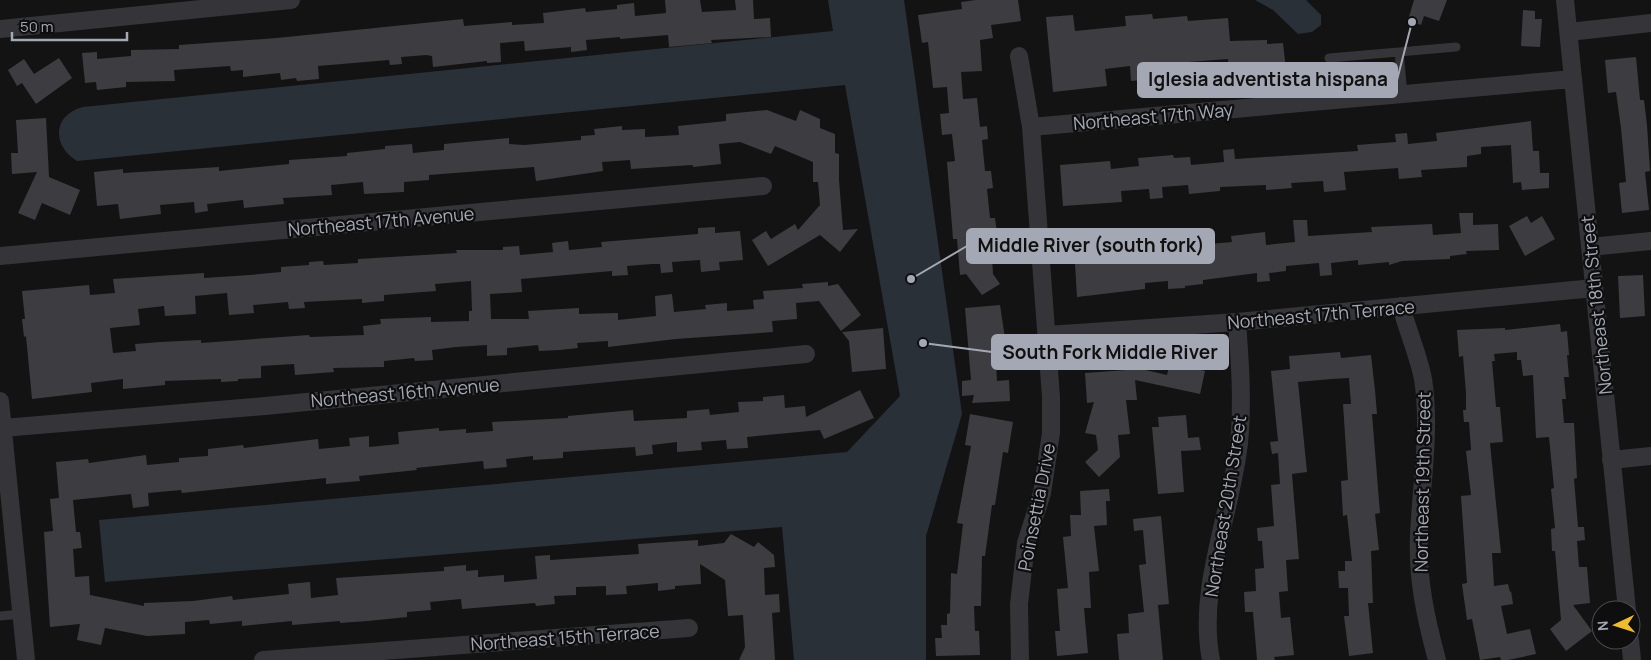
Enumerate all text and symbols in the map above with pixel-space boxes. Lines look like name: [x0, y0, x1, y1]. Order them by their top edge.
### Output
scale bar: [12, 10, 128, 42]
text: 50 m: [20, 16, 54, 37]
callout: Iglesia adventista hispana: [1138, 63, 1397, 97]
text: Iglesia adventista hispana: [1148, 66, 1388, 92]
street label: Northeast 17th Way: [1072, 97, 1234, 135]
street label: Northeast 17th Avenue: [287, 201, 475, 241]
street label: Northeast 18th Street: [1575, 214, 1617, 396]
callout: Middle River (south fork): [967, 229, 1214, 263]
text: Middle River (south fork): [977, 232, 1205, 258]
street label: Northeast 17th Terrace: [1226, 294, 1416, 334]
callout: South Fork Middle River: [992, 335, 1228, 369]
text: South Fork Middle River: [1002, 339, 1218, 365]
street label: Northeast 16th Avenue: [310, 372, 500, 412]
street label: Northeast 19th Street: [1408, 392, 1436, 572]
street label: Northeast 20th Street: [1199, 413, 1251, 599]
street label: Poinsettia Drive: [1012, 441, 1060, 573]
north arrow: [1591, 600, 1641, 650]
street label: Northeast 15th Terrace: [470, 618, 660, 656]
text: N: [1593, 620, 1612, 632]

